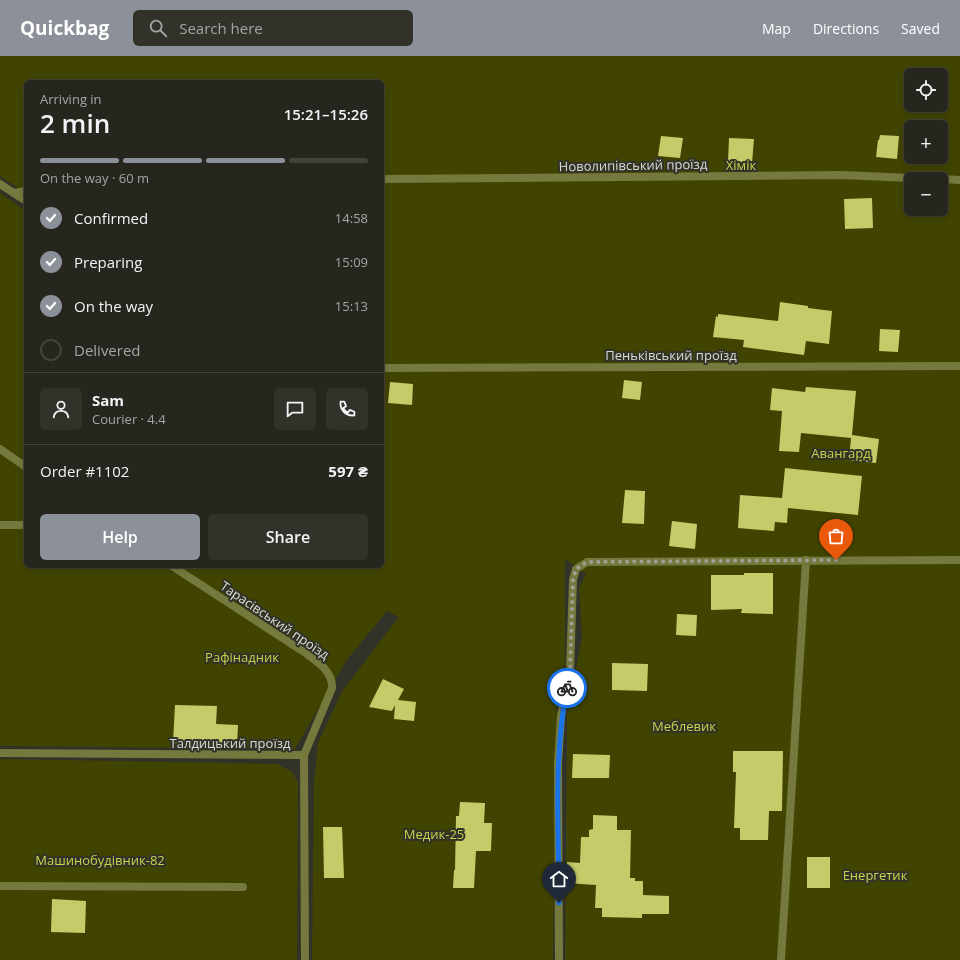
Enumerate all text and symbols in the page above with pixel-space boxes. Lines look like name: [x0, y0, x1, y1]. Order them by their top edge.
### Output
search box: [133, 10, 413, 46]
text: Quickbag: [20, 15, 109, 41]
icon: search: [147, 17, 169, 39]
text: Search here: [179, 18, 263, 38]
text: Map: [762, 19, 791, 38]
text: Directions: [813, 19, 879, 38]
text: Saved: [901, 19, 940, 38]
map controls: [904, 68, 948, 216]
button: locate: [904, 68, 948, 112]
text: Arriving in: [40, 90, 102, 108]
text: 15:21–15:26: [284, 104, 368, 124]
text: 2 min: [40, 105, 110, 141]
button: +: [904, 120, 948, 164]
street label: Новолипівський проїзд: [559, 155, 708, 175]
park label: Хімік: [726, 156, 756, 174]
text: On the way · 60 m: [40, 169, 149, 187]
button: −: [904, 172, 948, 216]
icon: check: [40, 207, 62, 229]
text: Confirmed: [74, 208, 148, 228]
text: 14:58: [335, 209, 368, 227]
icon: check: [40, 251, 62, 273]
text: Preparing: [74, 252, 142, 272]
text: 15:09: [335, 253, 368, 271]
icon: check: [40, 295, 62, 317]
text: On the way: [74, 296, 153, 316]
text: 15:13: [335, 297, 368, 315]
text: Delivered: [74, 340, 141, 360]
street label: Пеньківський проїзд: [605, 346, 737, 364]
button: person: [40, 388, 82, 430]
button: chat: [274, 388, 316, 430]
button: phone: [326, 388, 368, 430]
text: Sam: [92, 390, 124, 410]
text: Courier · 4.4: [92, 410, 166, 428]
park label: Авангард: [811, 444, 871, 462]
text: Order #1102: [40, 461, 129, 481]
text: 597 ₴: [328, 461, 368, 481]
button: Help: [40, 514, 200, 560]
button: Share: [208, 514, 368, 560]
pin: [819, 519, 853, 560]
icon: bag: [825, 525, 847, 547]
street label: Тарасівський проїзд: [217, 577, 333, 664]
park label: Рафінадник: [205, 648, 279, 666]
courier: [547, 668, 587, 708]
icon: bike: [556, 677, 578, 699]
park label: Меблевик: [652, 717, 716, 735]
street label: Талдицький проїзд: [170, 734, 291, 752]
park label: Медик-25: [404, 825, 464, 843]
park label: Машинобудівник-82: [35, 851, 165, 869]
pin: [542, 862, 576, 903]
park label: Енергетик: [843, 866, 908, 884]
icon: home: [548, 868, 570, 890]

